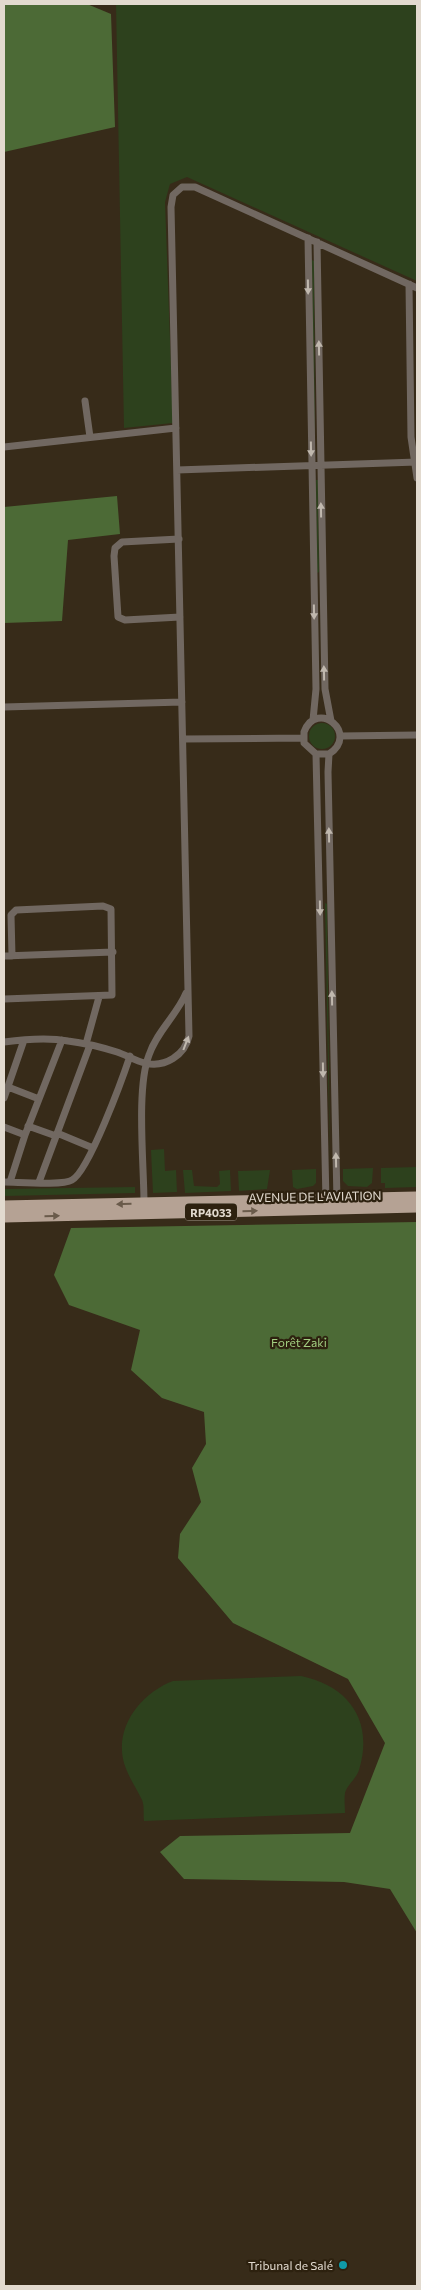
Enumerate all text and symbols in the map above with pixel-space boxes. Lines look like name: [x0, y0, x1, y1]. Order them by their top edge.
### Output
one-way arrow: [305, 279, 313, 295]
one-way arrow: [315, 339, 323, 355]
one-way arrow: [307, 442, 315, 458]
one-way arrow: [317, 502, 325, 518]
one-way arrow: [310, 604, 318, 620]
one-way arrow: [320, 664, 328, 680]
one-way arrow: [325, 827, 333, 843]
one-way arrow: [317, 900, 325, 916]
one-way arrow: [328, 990, 336, 1006]
one-way arrow: [182, 1035, 190, 1050]
one-way arrow: [319, 1062, 327, 1078]
one-way arrow: [332, 1152, 340, 1168]
street label: AVENUE DE L'AVIATION: [248, 1188, 382, 1204]
one-way arrow: [115, 1200, 131, 1208]
road number: RP4033: [185, 1204, 237, 1220]
one-way arrow: [242, 1207, 258, 1215]
one-way arrow: [45, 1212, 61, 1220]
park label: Forêt Zaki: [271, 1335, 327, 1349]
place label: Tribunal de Salé: [248, 2258, 333, 2272]
marker: Tribunal de Salé: [337, 2259, 349, 2271]

